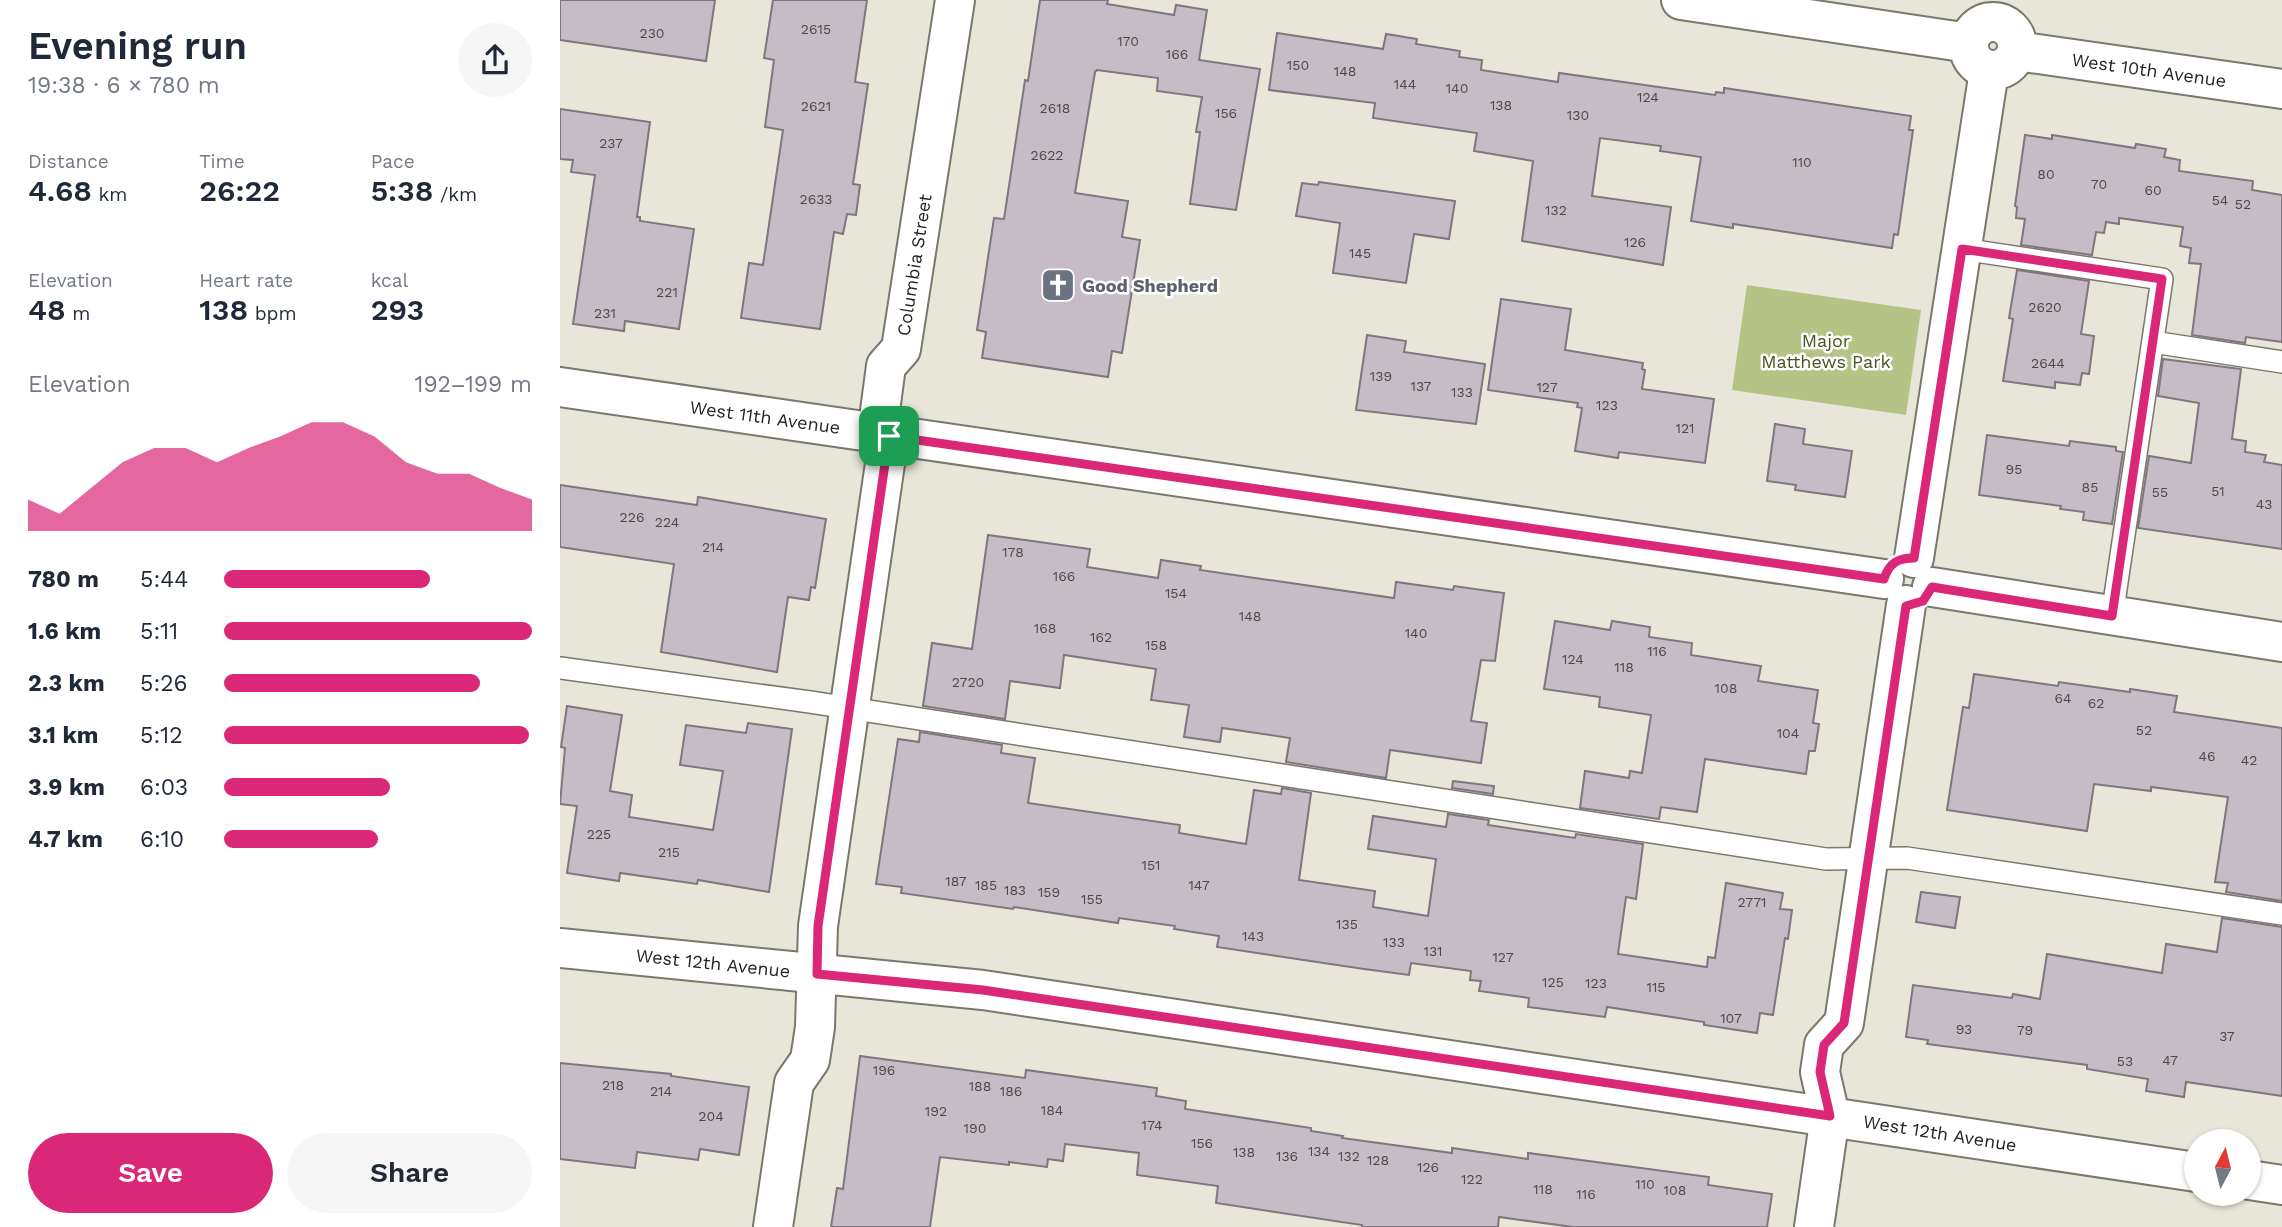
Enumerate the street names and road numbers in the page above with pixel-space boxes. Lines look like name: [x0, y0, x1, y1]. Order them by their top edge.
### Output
street label: West 10th Avenue: [2070, 49, 2228, 91]
street label: Columbia Street: [892, 192, 936, 337]
street label: West 11th Avenue: [688, 396, 842, 438]
street label: West 12th Avenue: [635, 944, 791, 982]
street label: West 12th Avenue: [1862, 1110, 2018, 1156]

